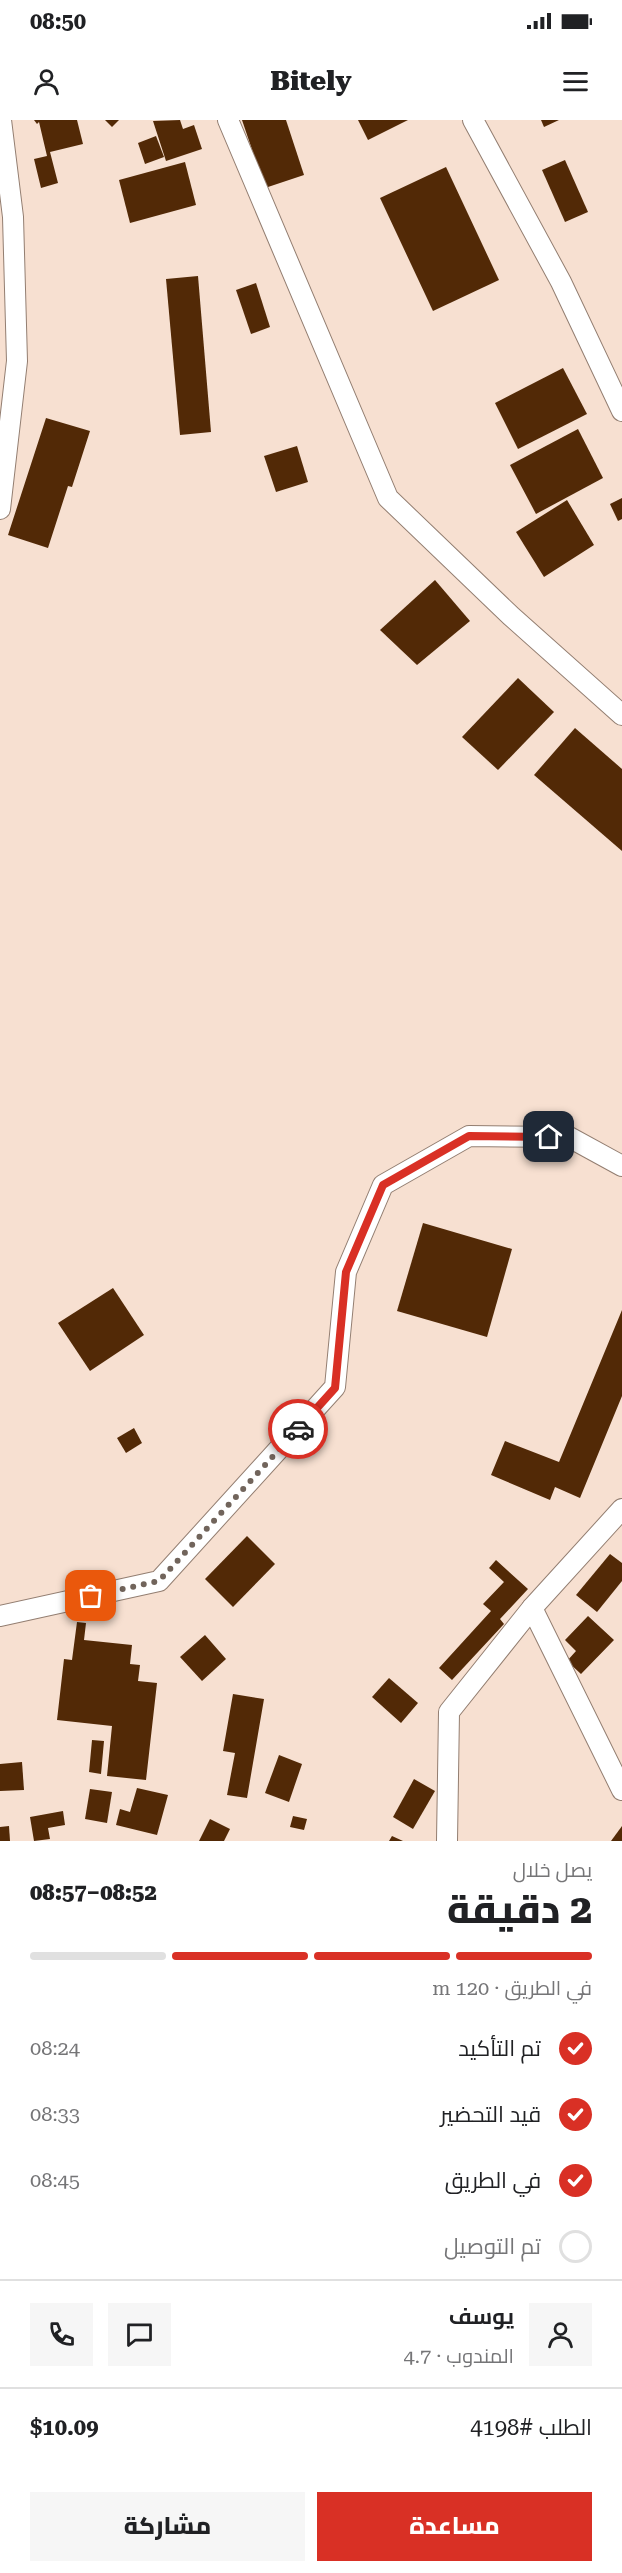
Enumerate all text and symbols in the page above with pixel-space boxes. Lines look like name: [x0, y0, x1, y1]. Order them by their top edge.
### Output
text: 08:50: [30, 9, 86, 34]
icon: person: [30, 65, 63, 98]
text: Bitely: [270, 65, 352, 97]
icon: menu: [559, 65, 592, 98]
pin: [523, 1111, 574, 1162]
icon: home: [532, 1120, 565, 1153]
courier: [268, 1399, 328, 1459]
icon: car: [282, 1413, 315, 1446]
pin: [65, 1570, 116, 1621]
icon: bag: [74, 1579, 107, 1612]
text: يصل خلال: [513, 1858, 592, 1882]
text: 08:52–08:57: [30, 1880, 157, 1905]
text: 2 دقيقة: [447, 1887, 592, 1933]
text: في الطريق · 120 m: [432, 1976, 592, 2000]
icon: check: [559, 2032, 592, 2065]
text: 08:24: [30, 2036, 80, 2060]
text: تم التأكيد: [458, 2036, 541, 2061]
icon: check: [559, 2098, 592, 2131]
text: 08:33: [30, 2102, 80, 2126]
text: قيد التحضير: [440, 2102, 541, 2127]
icon: check: [559, 2164, 592, 2197]
text: 08:45: [30, 2168, 80, 2192]
text: في الطريق: [445, 2168, 541, 2193]
text: تم التوصيل: [444, 2234, 541, 2259]
button: phone: [30, 2303, 93, 2366]
button: chat: [108, 2303, 171, 2366]
button: person: [529, 2303, 592, 2366]
text: يوسف: [449, 2304, 514, 2329]
text: المندوب · 4.7: [404, 2344, 514, 2368]
text: $10.09: [30, 2415, 99, 2440]
text: الطلب #4198: [470, 2415, 592, 2440]
button: مشاركة: [30, 2492, 305, 2561]
button: مساعدة: [317, 2492, 592, 2561]

